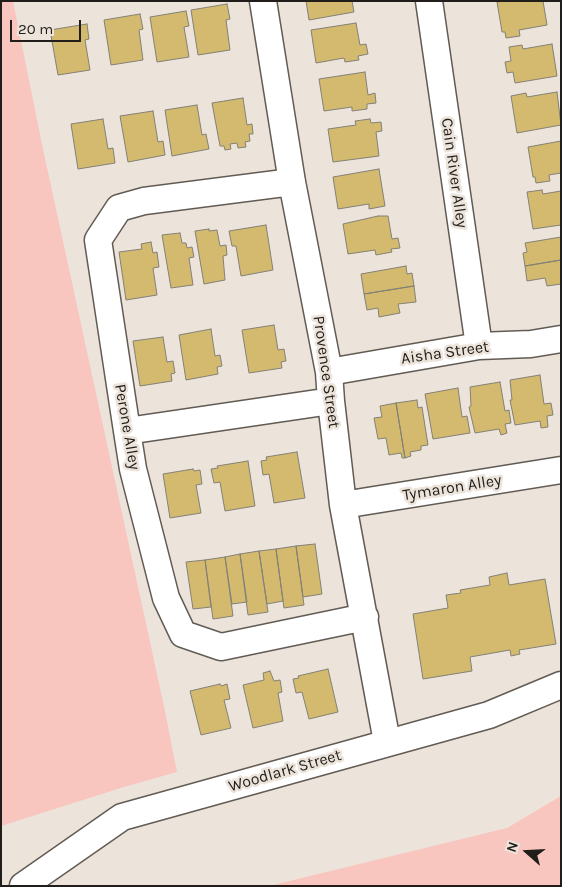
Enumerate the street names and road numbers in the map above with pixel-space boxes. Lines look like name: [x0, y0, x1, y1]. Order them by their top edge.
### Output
street label: Cain River Alley: [437, 117, 471, 229]
street label: Provence Street: [309, 314, 343, 430]
street label: Aisha Street: [400, 337, 490, 369]
street label: Perone Alley: [110, 382, 144, 472]
street label: Tymaron Alley: [401, 471, 503, 505]
street label: Woodlark Street: [226, 746, 344, 796]

